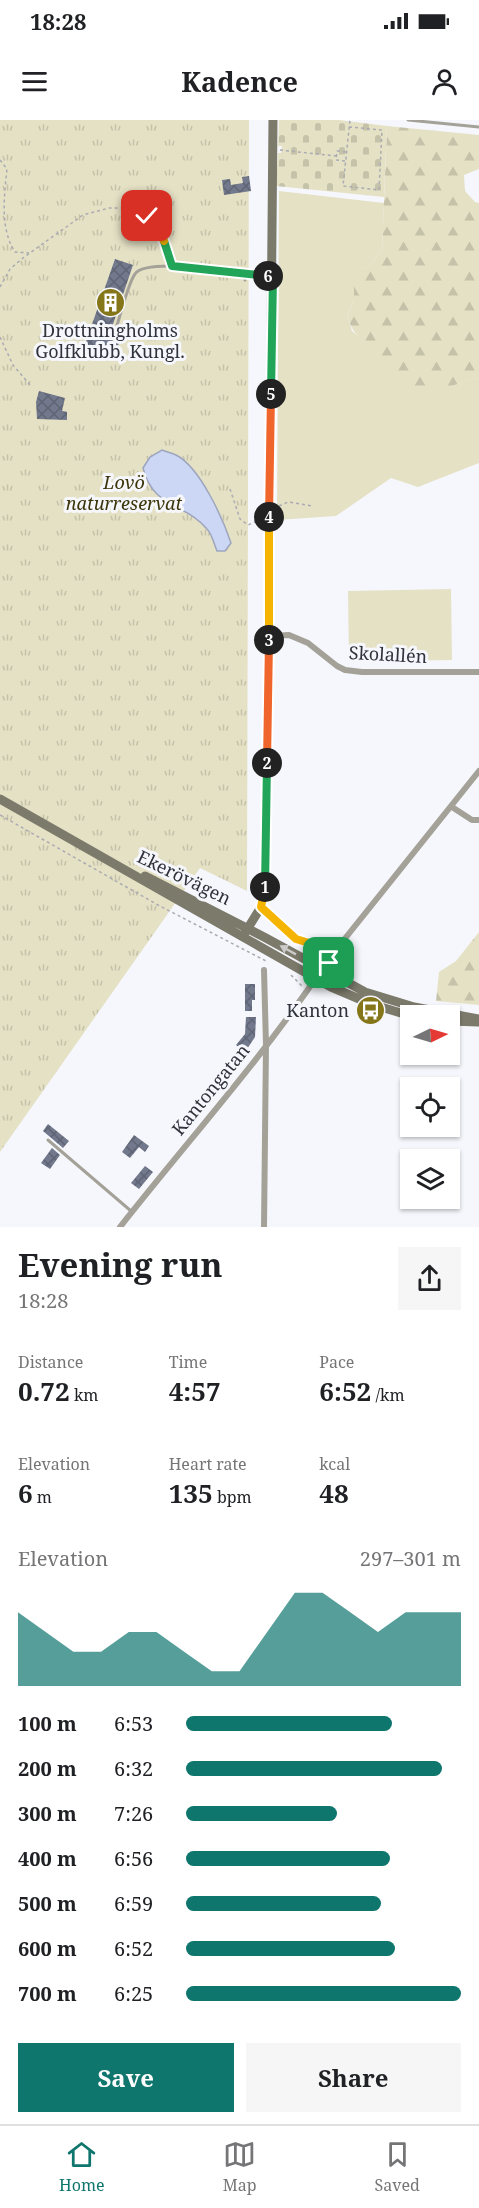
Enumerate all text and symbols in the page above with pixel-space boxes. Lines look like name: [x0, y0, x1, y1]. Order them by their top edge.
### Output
text: 18:28: [30, 6, 86, 36]
text: Kadence: [181, 63, 298, 100]
icon: menu: [18, 65, 51, 98]
icon: person: [428, 65, 461, 98]
pin: [121, 190, 172, 241]
icon: check: [130, 199, 163, 232]
pin: 6: [253, 261, 283, 291]
text: 6: [263, 265, 273, 287]
building icon: Drottningholms Golfklubb, Kungl.: [94, 286, 126, 318]
place label: Drottningholms Golfklubb, Kungl.: [35, 318, 185, 363]
pin: 5: [256, 379, 286, 409]
text: 5: [266, 383, 276, 405]
park label: Lovö naturreservat: [66, 470, 183, 515]
pin: 4: [254, 502, 284, 532]
text: 4: [264, 506, 274, 528]
pin: 3: [254, 625, 284, 655]
text: 3: [264, 629, 274, 651]
street label: Skolallén: [348, 640, 428, 668]
pin: 2: [252, 748, 282, 778]
text: 2: [262, 752, 272, 774]
street label: Ekerövägen: [134, 844, 236, 910]
pin: 1: [250, 872, 280, 902]
text: 1: [260, 876, 270, 898]
pin: [303, 937, 354, 988]
one-way arrow: [279, 945, 296, 955]
icon: arrive: [312, 946, 345, 979]
bus stop icon: Kanton: [354, 995, 386, 1027]
place label: Kanton: [286, 998, 349, 1022]
north arrow: [400, 1005, 460, 1065]
map controls: [400, 1005, 460, 1209]
street label: Kantongatan: [166, 1039, 255, 1140]
button: locate: [400, 1077, 460, 1137]
button: layers: [400, 1149, 460, 1209]
text: Evening run: [18, 1242, 222, 1287]
button: share: [398, 1247, 461, 1310]
text: 18:28: [18, 1287, 68, 1314]
text: Distance: [18, 1351, 83, 1373]
text: Time: [169, 1351, 207, 1373]
text: Pace: [319, 1351, 354, 1373]
text: 0.72: [18, 1373, 70, 1409]
text: 4:57: [169, 1373, 221, 1409]
text: 6:52: [319, 1373, 371, 1409]
text: km: [70, 1384, 98, 1406]
text: /km: [371, 1384, 405, 1406]
text: Elevation: [18, 1453, 90, 1475]
text: Heart rate: [169, 1453, 247, 1475]
text: kcal: [319, 1453, 350, 1475]
text: 6: [18, 1475, 33, 1511]
text: 135: [169, 1475, 213, 1511]
text: 48: [319, 1475, 349, 1511]
text: m: [33, 1486, 52, 1508]
text: bpm: [213, 1486, 252, 1508]
text: Elevation: [18, 1545, 108, 1572]
text: 297–301 m: [360, 1545, 461, 1572]
text: 100 m: [18, 1710, 77, 1737]
text: 6:53: [114, 1710, 153, 1737]
text: 200 m: [18, 1755, 77, 1782]
text: 6:32: [114, 1755, 153, 1782]
text: 300 m: [18, 1800, 77, 1827]
text: 7:26: [114, 1800, 153, 1827]
text: 400 m: [18, 1845, 77, 1872]
text: 6:56: [114, 1845, 153, 1872]
text: 500 m: [18, 1890, 77, 1917]
text: 6:59: [114, 1890, 153, 1917]
text: 600 m: [18, 1935, 77, 1962]
text: 6:52: [114, 1935, 153, 1962]
text: 700 m: [18, 1980, 77, 2007]
text: 6:25: [114, 1980, 153, 2007]
button: Save: [18, 2043, 234, 2112]
button: Share: [246, 2043, 461, 2112]
tab: Home: [59, 2138, 105, 2196]
tab: Map: [223, 2138, 257, 2196]
tab: Saved: [375, 2138, 420, 2196]

